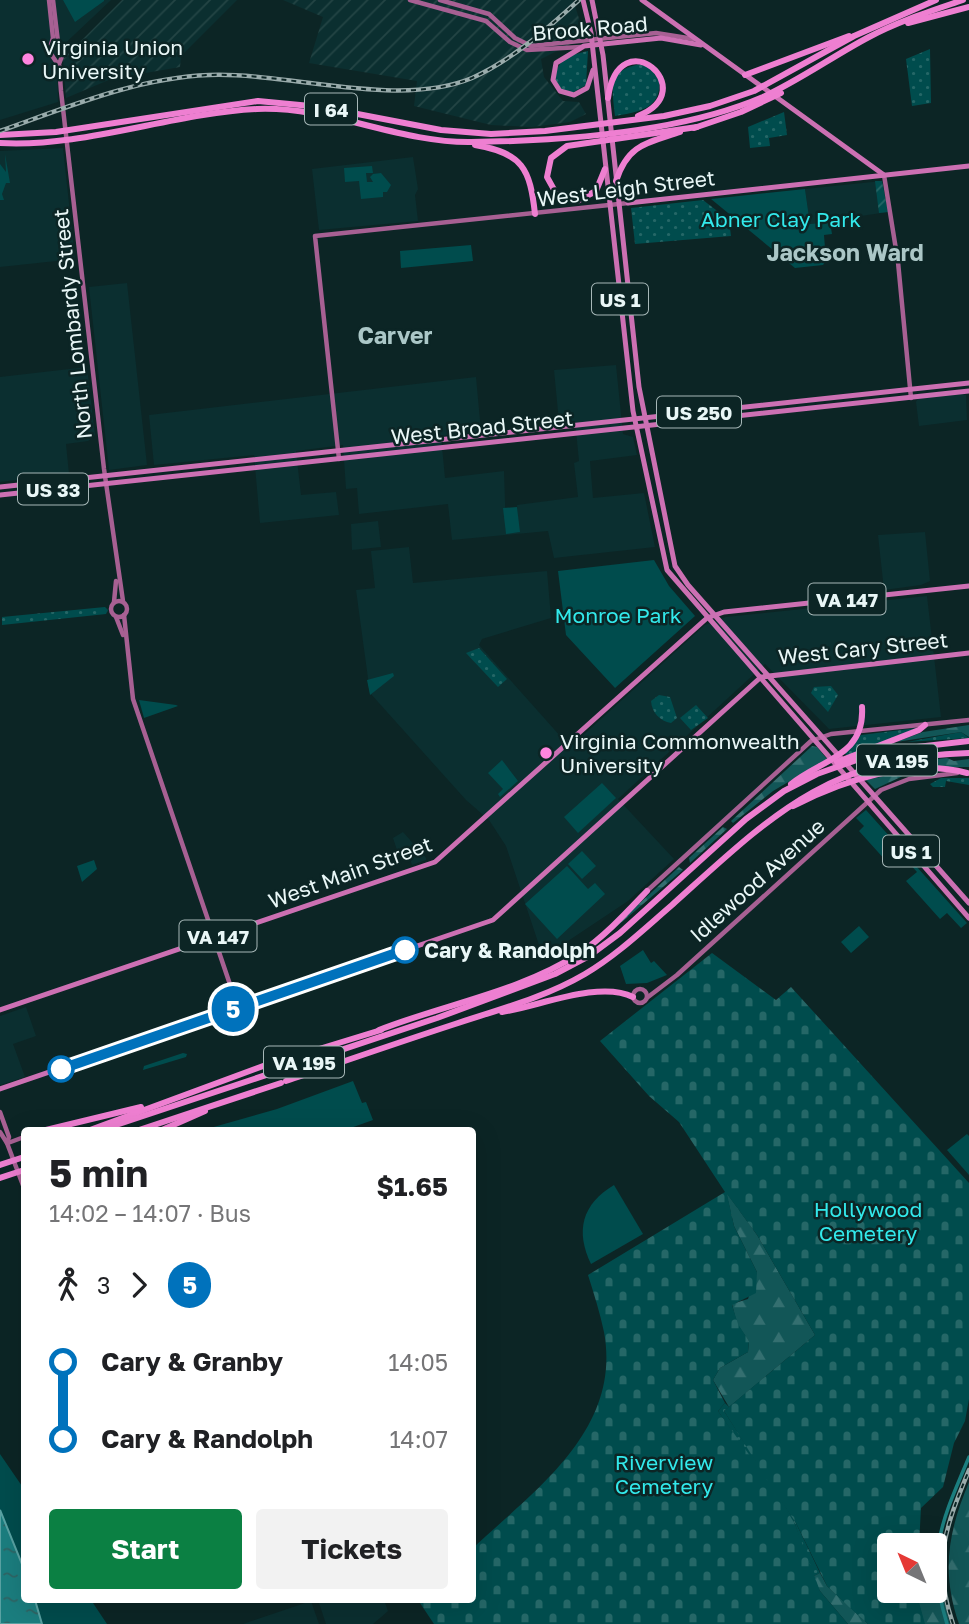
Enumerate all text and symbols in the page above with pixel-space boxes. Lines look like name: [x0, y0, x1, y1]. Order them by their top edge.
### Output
street label: Brook Road: [531, 10, 649, 46]
place label: Virginia Union University: [42, 34, 183, 84]
marker: Virginia Union University: [20, 51, 36, 67]
road number: I 64: [305, 94, 357, 124]
street label: West Leigh Street: [536, 164, 716, 212]
park label: Abner Clay Park: [701, 206, 861, 232]
street label: North Lombardy Street: [47, 208, 97, 440]
district label: Jackson Ward: [766, 238, 924, 266]
road number: US 1: [592, 284, 648, 314]
district label: Carver: [357, 321, 433, 349]
road number: US 250: [657, 396, 741, 428]
street label: West Broad Street: [390, 405, 574, 449]
road number: US 33: [18, 474, 88, 504]
road number: VA 147: [808, 584, 886, 614]
park label: Monroe Park: [554, 602, 682, 628]
street label: West Cary Street: [777, 626, 949, 670]
place label: Virginia Commonwealth University: [560, 728, 800, 778]
road number: VA 195: [857, 744, 937, 776]
marker: Virginia Commonwealth University: [538, 745, 554, 761]
street label: Idlewood Avenue: [684, 813, 830, 947]
street label: West Main Street: [265, 830, 435, 914]
road number: US 1: [883, 836, 939, 866]
road number: VA 147: [180, 920, 256, 952]
marker: Cary & Randolph: [392, 937, 418, 963]
place label: Cary & Randolph: [424, 937, 595, 963]
line badge: 5: [210, 986, 256, 1032]
text: 5: [226, 994, 240, 1023]
road number: VA 195: [264, 1046, 344, 1078]
unlabelled marker: [48, 1056, 74, 1082]
text: 5 min: [49, 1150, 148, 1195]
text: $1.65: [376, 1171, 448, 1202]
park label: Hollywood Cemetery: [814, 1196, 922, 1246]
text: 14:02 – 14:07 · Bus: [49, 1199, 251, 1227]
icon: walk: [49, 1266, 87, 1304]
icon: forward: [120, 1266, 158, 1304]
text: 5: [182, 1270, 197, 1299]
text: 3: [97, 1271, 110, 1299]
text: Cary & Granby: [101, 1346, 283, 1377]
text: 14:05: [388, 1348, 448, 1376]
text: Cary & Randolph: [101, 1423, 313, 1454]
text: 14:07: [389, 1425, 448, 1453]
park label: Riverview Cemetery: [615, 1449, 713, 1499]
button: Start: [49, 1509, 242, 1589]
button: Tickets: [256, 1509, 448, 1589]
north arrow: [877, 1533, 947, 1603]
map controls: [877, 1533, 947, 1603]

